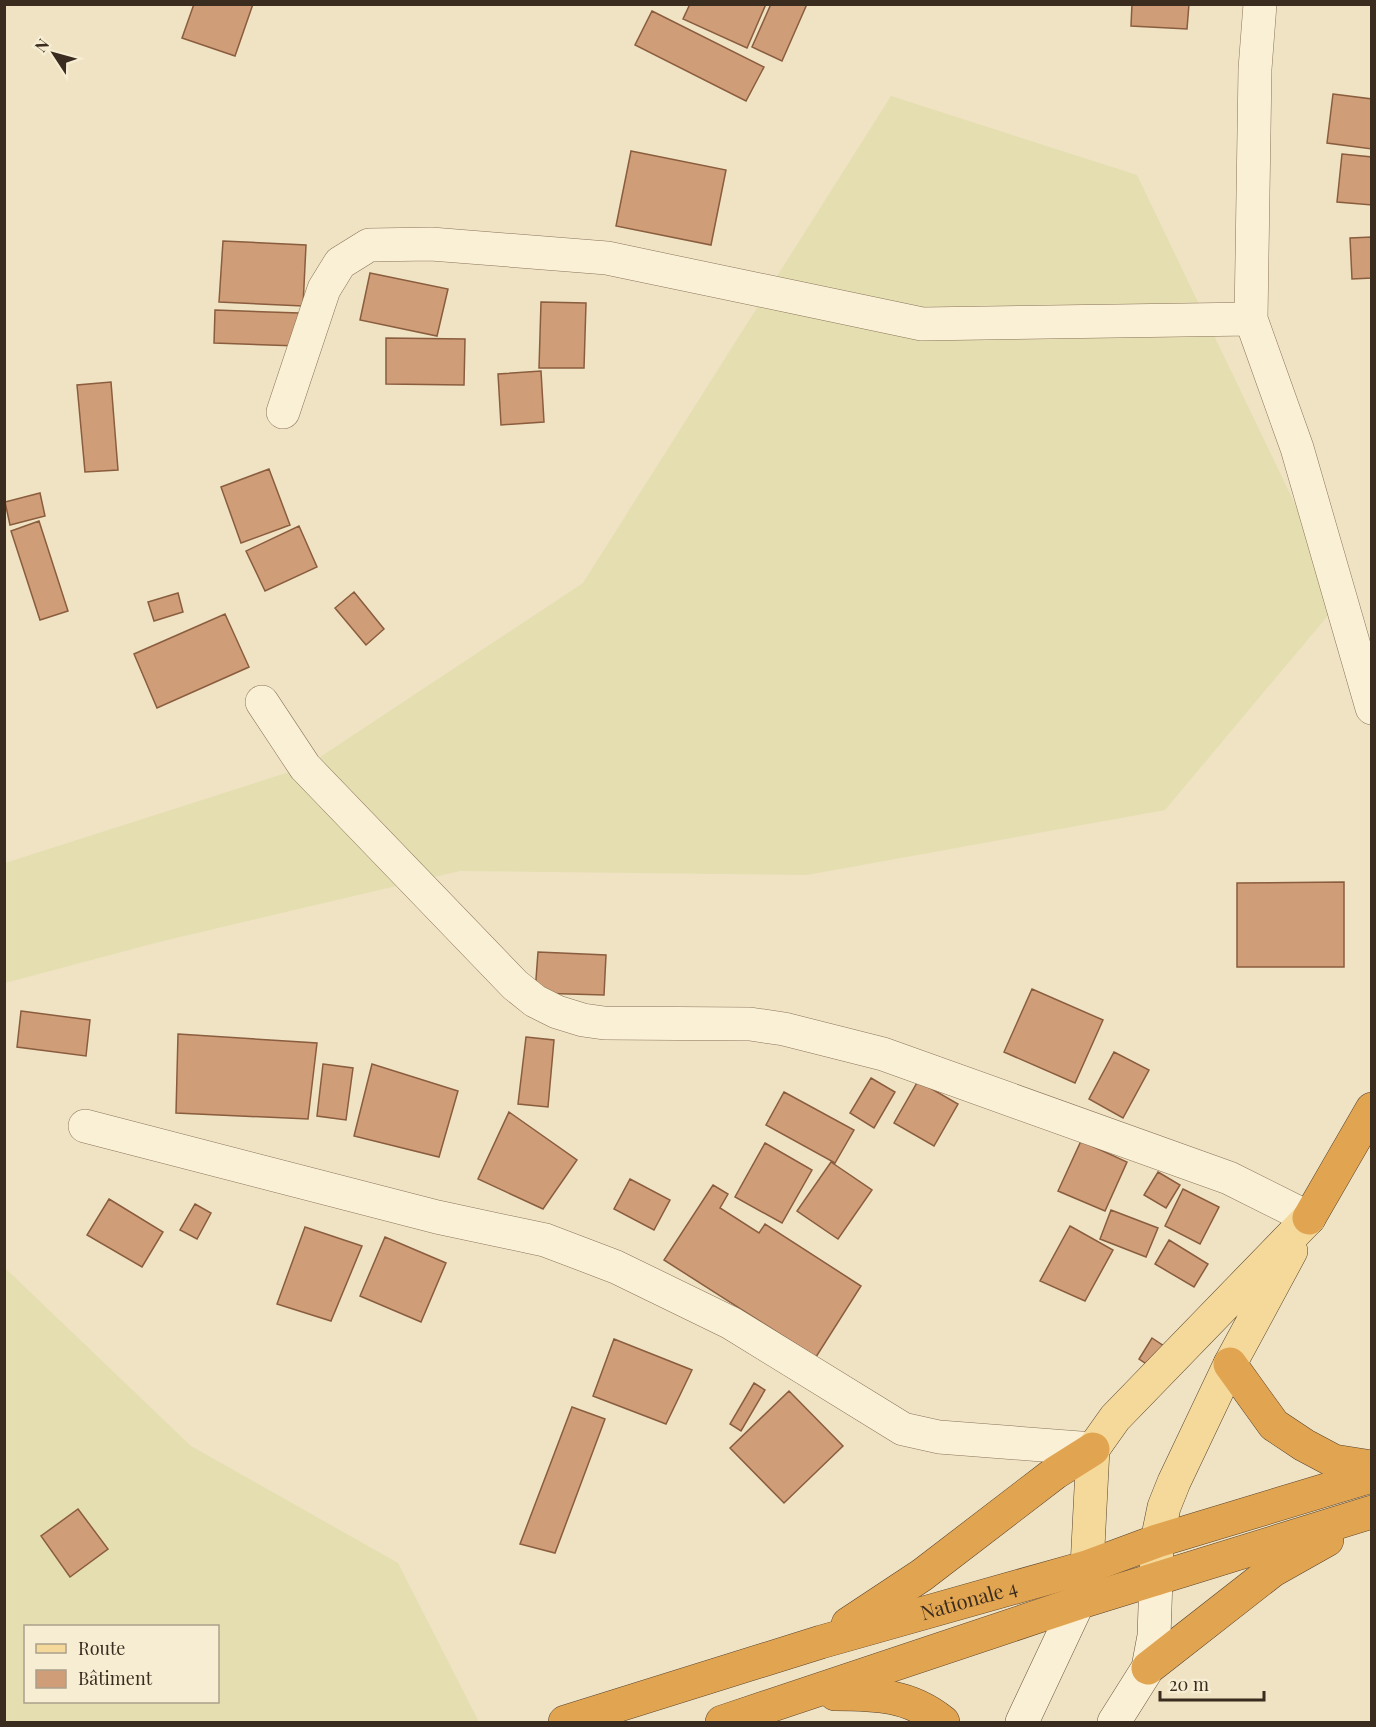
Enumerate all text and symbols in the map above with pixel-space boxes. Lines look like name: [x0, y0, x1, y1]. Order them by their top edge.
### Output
north arrow: [24, 24, 84, 84]
text: N: [30, 34, 54, 56]
street label: Nationale 4: [917, 1572, 1020, 1625]
legend: [24, 1625, 219, 1703]
text: Route: [78, 1636, 125, 1660]
scale bar: [1160, 1664, 1264, 1702]
text: Bâtiment: [78, 1666, 153, 1690]
text: 20 m: [1169, 1672, 1209, 1696]

